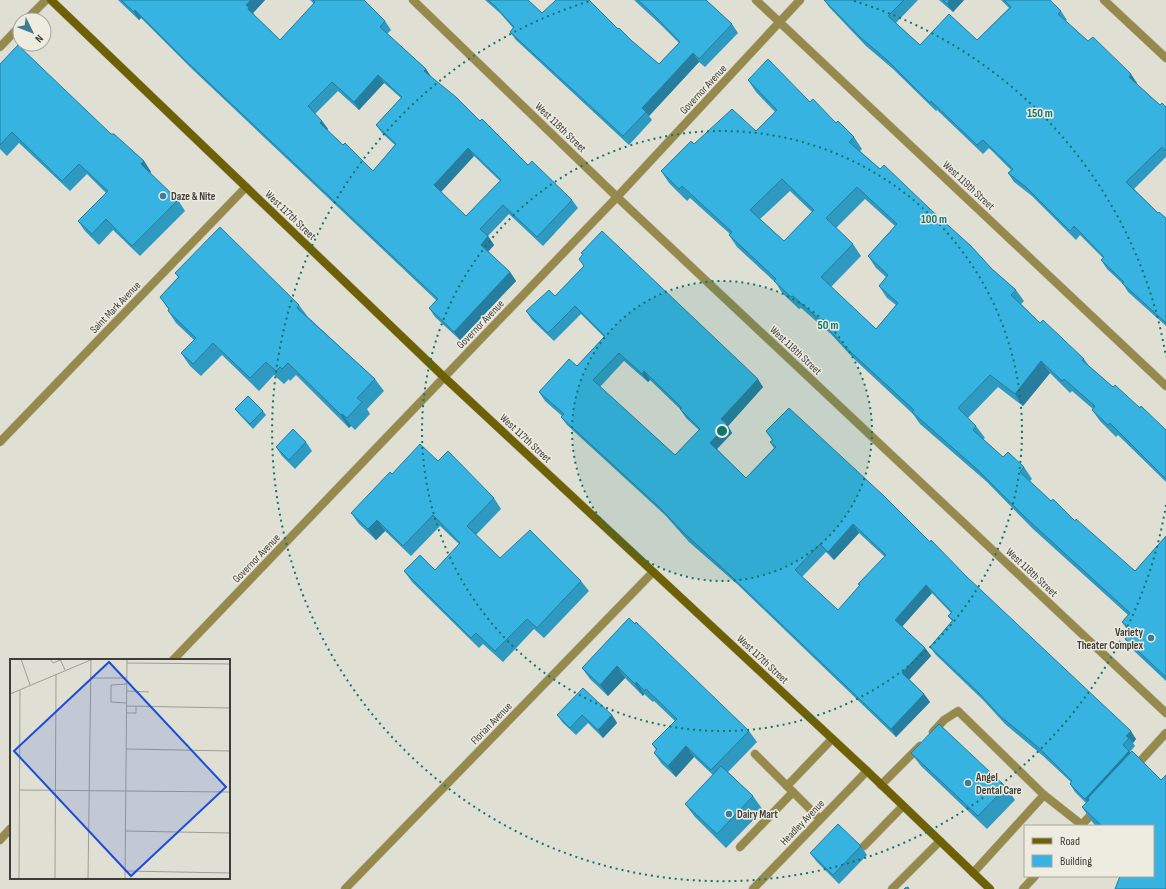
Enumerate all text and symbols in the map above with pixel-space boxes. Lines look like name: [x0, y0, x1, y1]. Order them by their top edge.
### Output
north arrow: [12, 12, 52, 52]
text: N: [32, 32, 46, 45]
street label: Governor Avenue: [677, 62, 730, 117]
street label: West 118th Street: [532, 100, 589, 155]
text: 150 m: [1027, 106, 1053, 121]
street label: West 119th Street: [940, 158, 998, 213]
street label: West 117th Street: [263, 188, 319, 243]
place label: Daze & Nite: [171, 190, 216, 203]
marker: Daze & Nite: [158, 191, 168, 201]
text: 100 m: [921, 212, 947, 227]
street label: Saint Mark Avenue: [87, 278, 144, 336]
street label: Governor Avenue: [454, 297, 507, 351]
text: 50 m: [818, 318, 838, 333]
street label: West 118th Street: [767, 323, 825, 378]
street label: West 117th Street: [497, 411, 555, 466]
centre of rings: [715, 424, 729, 438]
street label: Governor Avenue: [230, 531, 283, 585]
street label: West 118th Street: [1003, 545, 1061, 600]
place label: Variety Theater Complex: [1077, 626, 1143, 652]
street label: West 117th Street: [734, 632, 792, 687]
marker: Variety Theater Complex: [1146, 633, 1156, 643]
inset map: [10, 659, 230, 879]
street label: Florian Avenue: [468, 700, 515, 747]
place label: Angel Dental Care: [975, 771, 1022, 797]
marker: Angel Dental Care: [963, 778, 973, 788]
street label: Headley Avenue: [777, 797, 827, 848]
place label: Dairy Mart: [737, 808, 778, 821]
marker: Dairy Mart: [724, 809, 734, 819]
legend: [1024, 825, 1154, 877]
text: Road: [1060, 834, 1080, 849]
text: Building: [1060, 854, 1092, 869]

